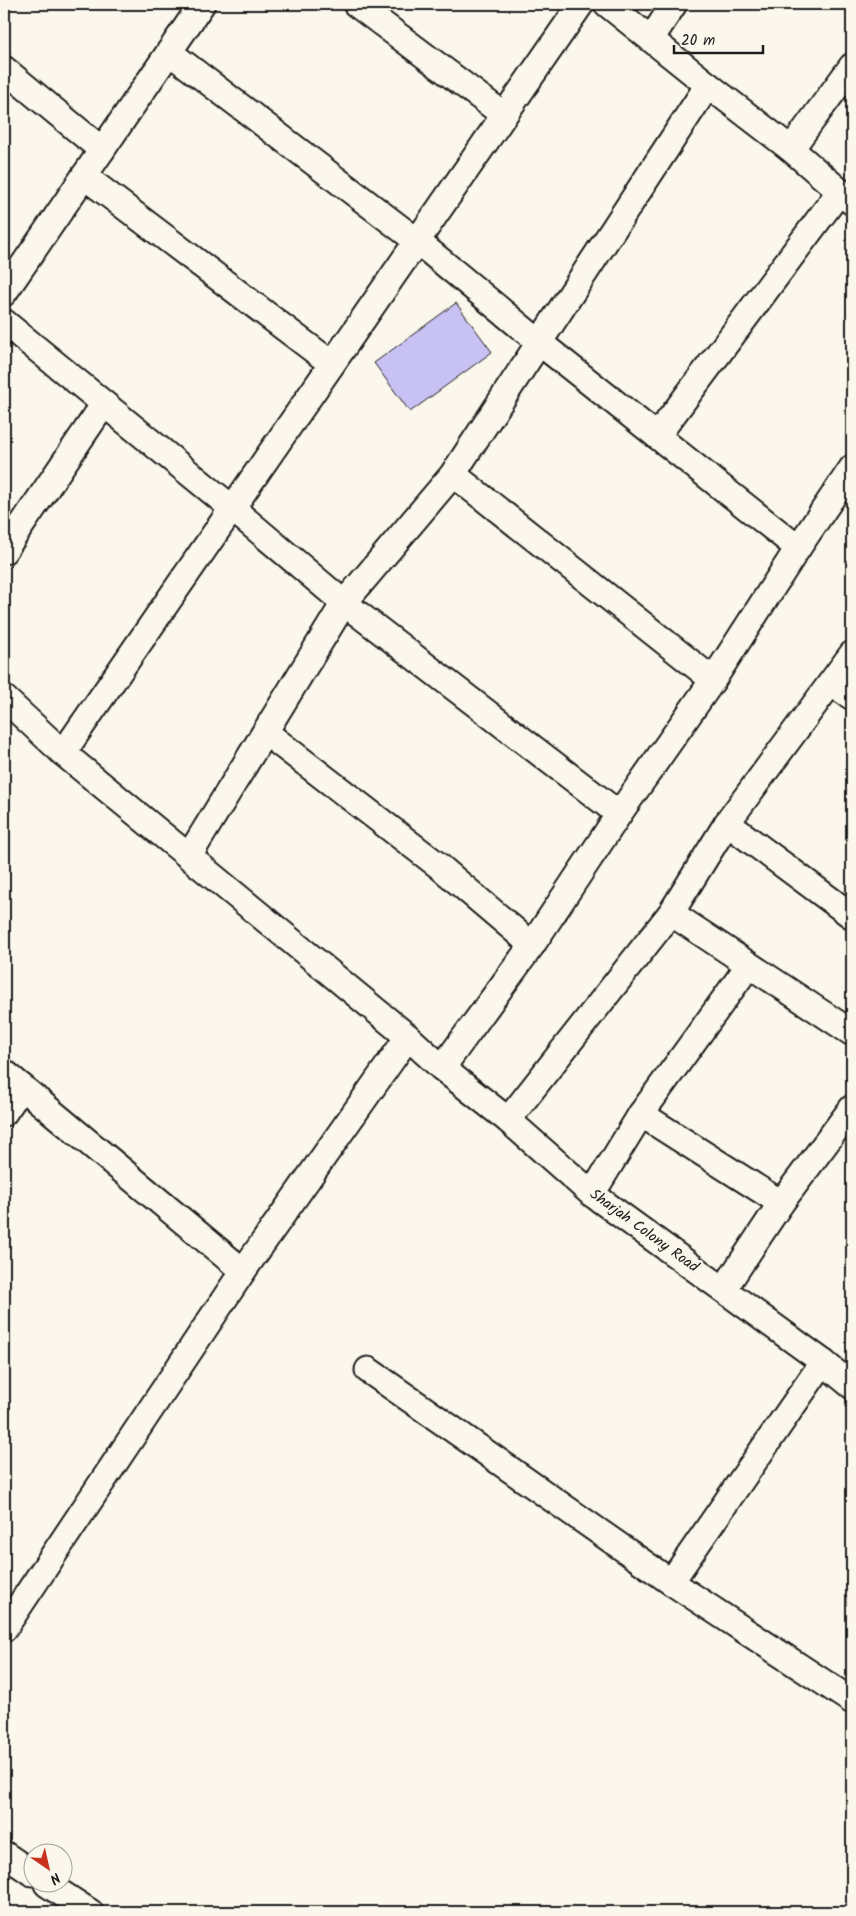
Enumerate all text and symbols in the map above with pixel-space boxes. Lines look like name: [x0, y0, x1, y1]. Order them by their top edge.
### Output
scale bar: [674, 22, 762, 54]
text: 20 m: [681, 29, 715, 53]
street label: Sharjah Colony Road: [584, 1183, 704, 1279]
north arrow: [22, 1844, 72, 1894]
text: N: [45, 1866, 65, 1890]

